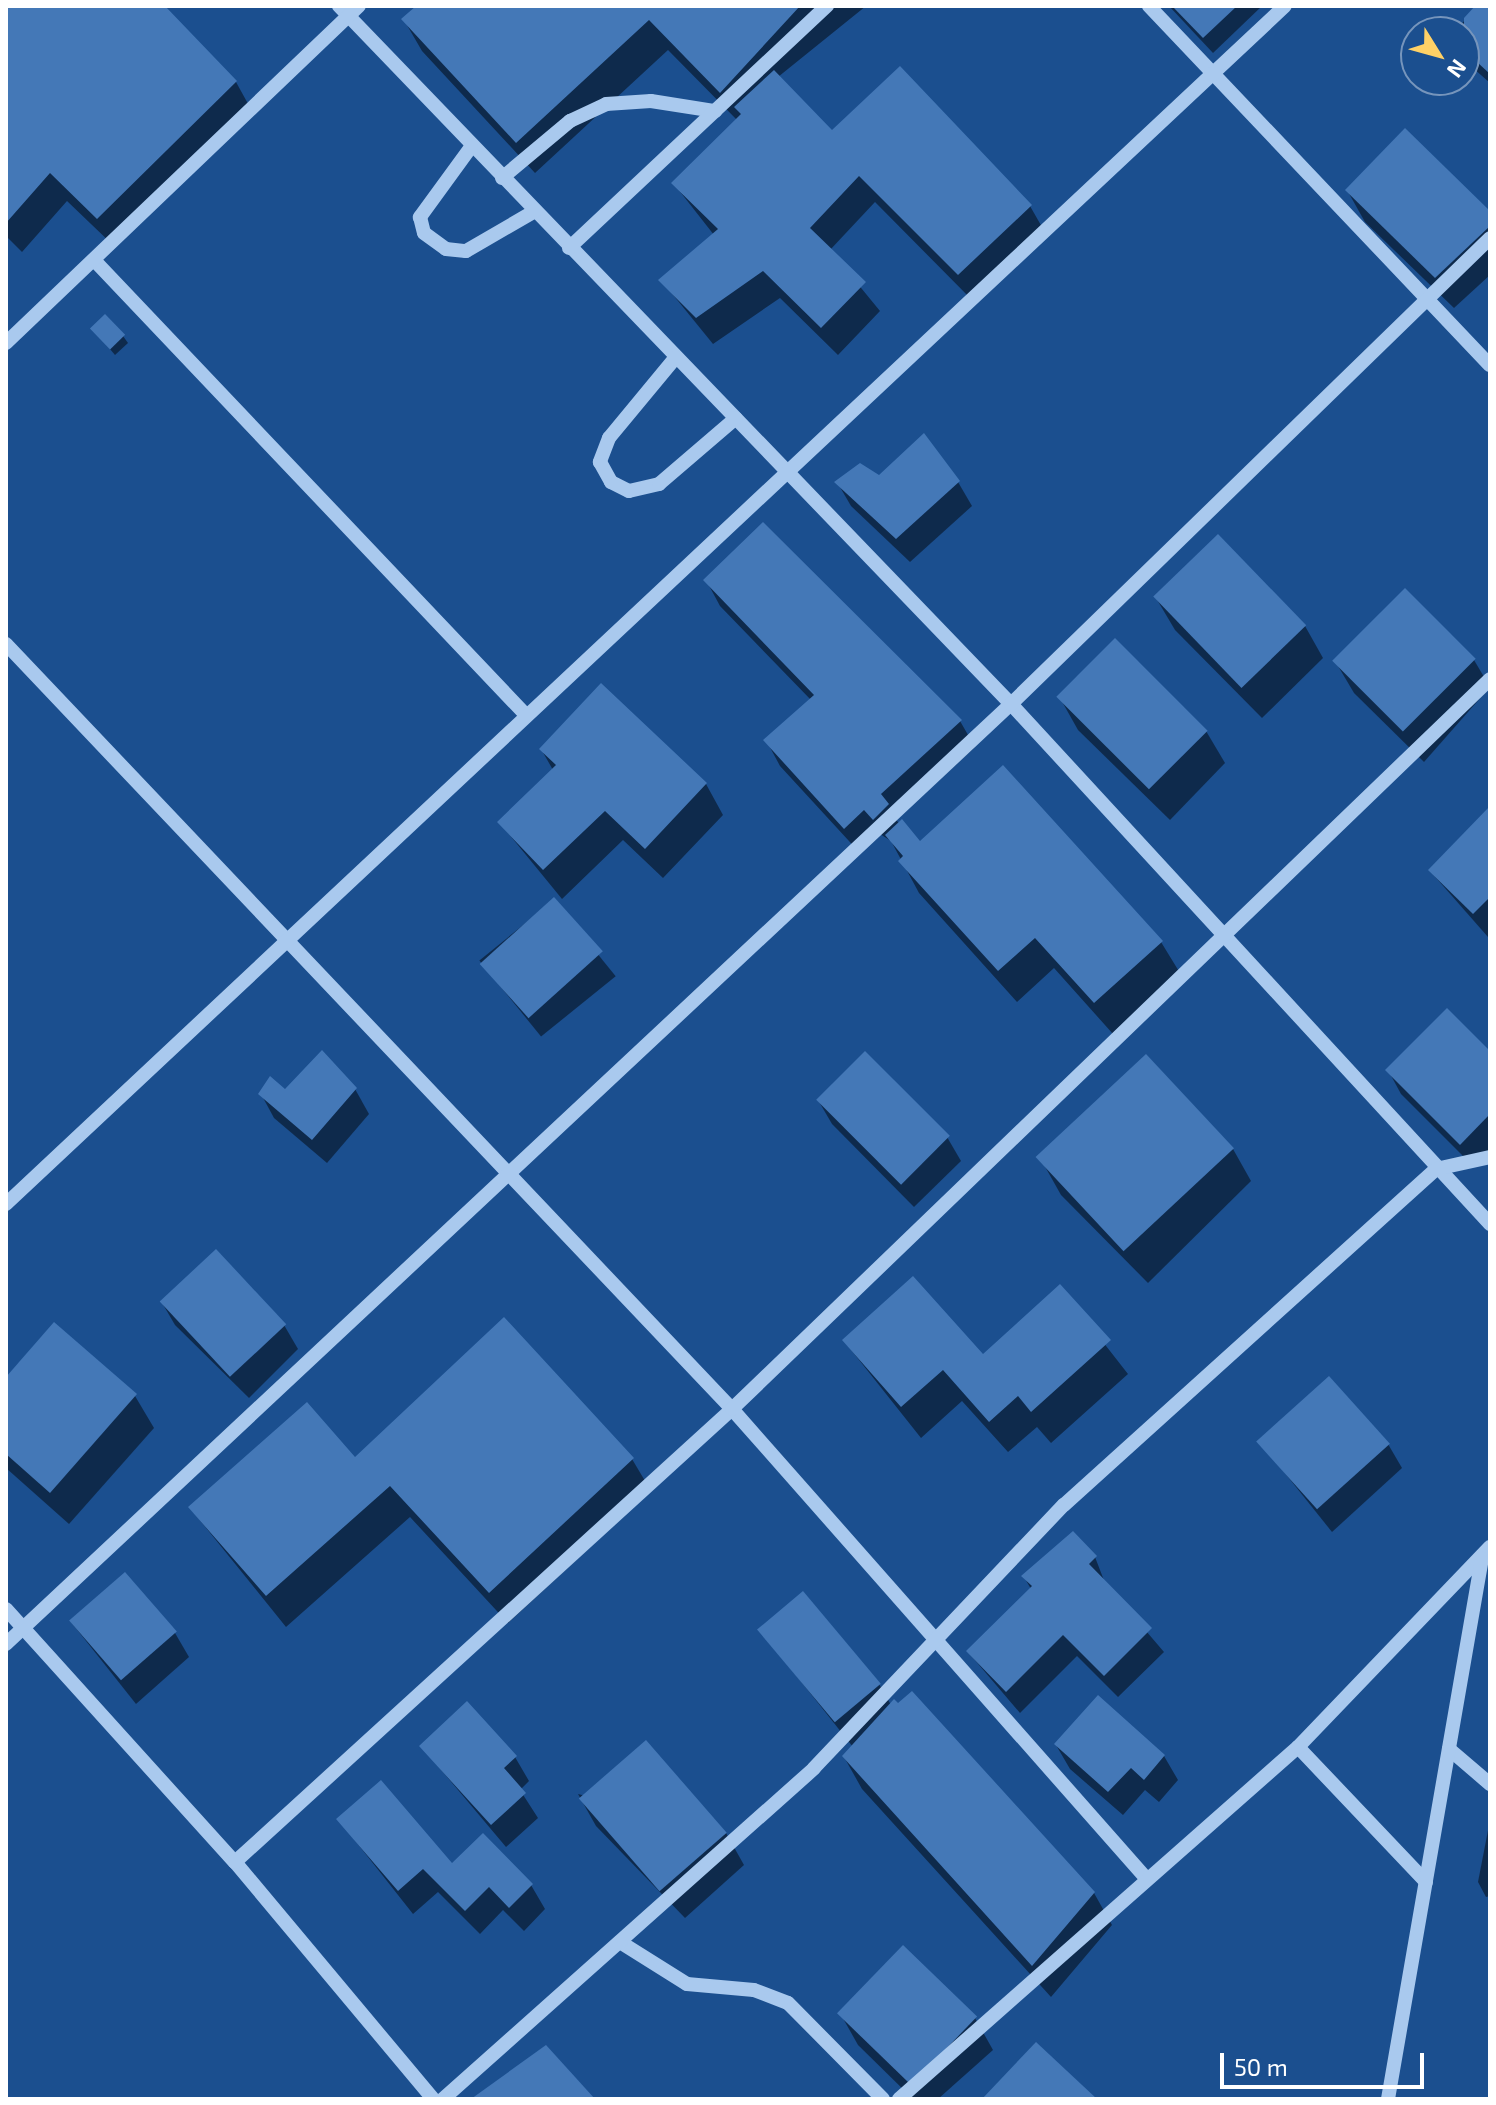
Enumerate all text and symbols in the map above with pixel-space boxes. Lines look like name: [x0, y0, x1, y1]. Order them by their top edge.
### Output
north arrow: [1400, 16, 1480, 96]
text: N: [1442, 55, 1473, 83]
scale bar: [1224, 2037, 1428, 2087]
text: 50 m: [1234, 2052, 1288, 2081]

